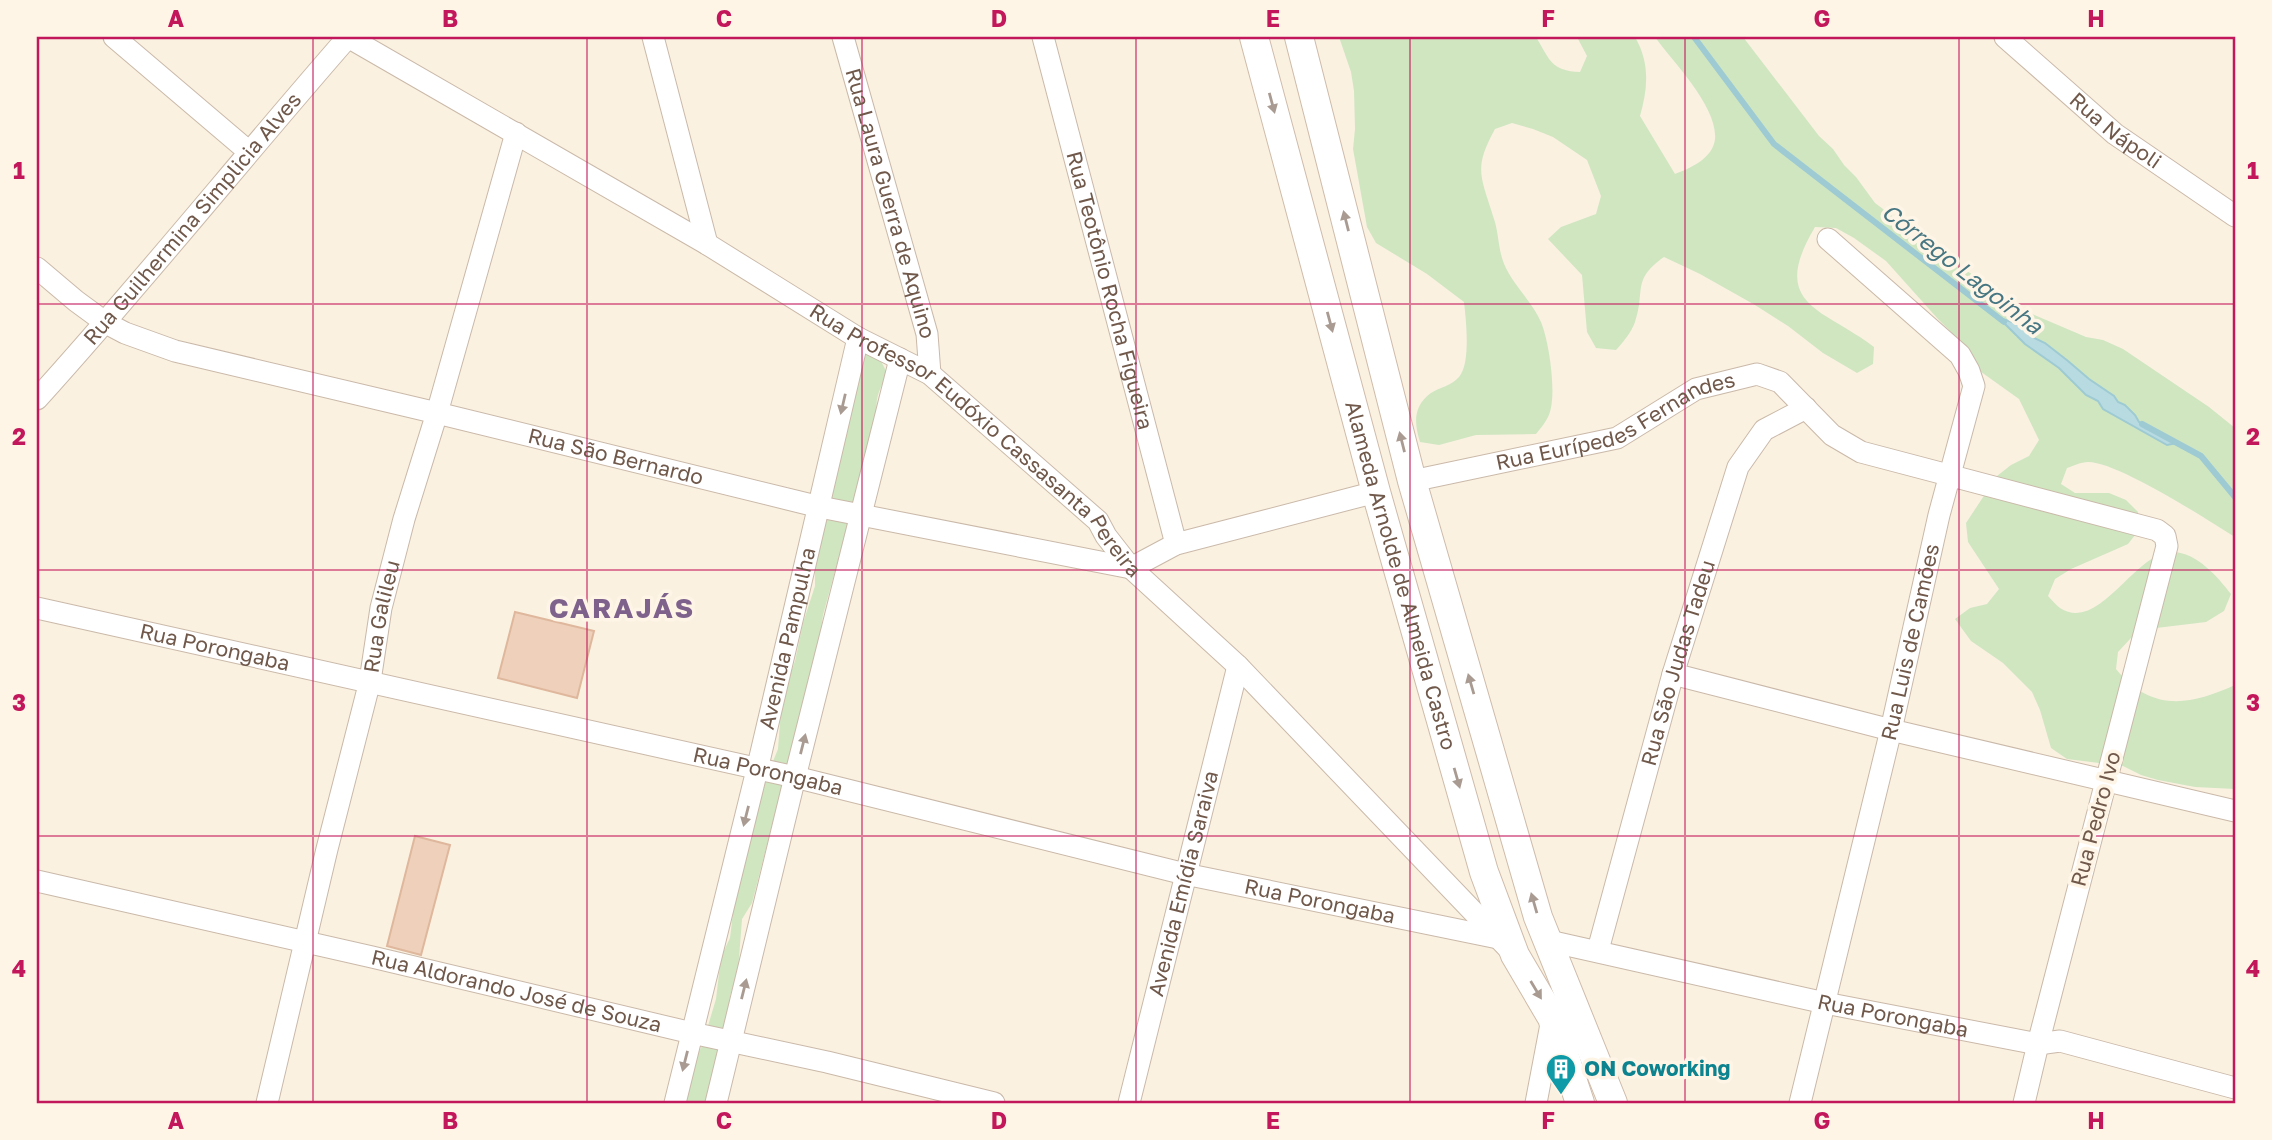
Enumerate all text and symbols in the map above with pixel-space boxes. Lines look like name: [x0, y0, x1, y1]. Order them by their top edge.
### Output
text: A: [168, 4, 185, 32]
text: B: [442, 4, 458, 32]
text: C: [716, 4, 732, 32]
text: D: [991, 4, 1007, 32]
text: E: [1266, 4, 1280, 32]
text: F: [1541, 4, 1555, 32]
text: G: [1814, 4, 1830, 32]
text: H: [2087, 4, 2105, 32]
street label: Rua Laura Guerra de Aquino: [840, 65, 942, 341]
street label: Rua Nápoli: [2065, 86, 2167, 174]
street label: Rua Guilhermina Simplicia Alves: [77, 87, 306, 350]
one-way arrow: [1267, 93, 1277, 114]
street label: Rua Teotônio Rocha Figueira: [1061, 148, 1159, 432]
text: 1: [13, 156, 25, 184]
text: 1: [2247, 156, 2259, 184]
water label: Córrego Lagoinha: [1877, 197, 2049, 340]
one-way arrow: [1340, 210, 1351, 232]
street label: Rua Professor Eudóxio Cassasanta Pereira: [805, 297, 1147, 583]
one-way arrow: [1326, 312, 1336, 333]
street label: Rua Eurípedes Fernandes: [1493, 366, 1737, 475]
one-way arrow: [837, 393, 848, 415]
street label: Alameda Arnolde de Almeida Castro: [1340, 398, 1463, 753]
text: 2: [12, 422, 26, 450]
street label: Rua São Bernardo: [525, 422, 706, 490]
text: 2: [2246, 422, 2260, 450]
one-way arrow: [1396, 431, 1407, 453]
street label: Rua Luis de Camões: [1875, 541, 1944, 743]
street label: Avenida Pampulha: [753, 545, 821, 732]
street label: Rua Galileu: [357, 557, 405, 674]
street label: Rua São Judas Tadeu: [1635, 557, 1720, 768]
district label: CARAJÁS: [549, 591, 695, 624]
street label: Rua Porongaba: [137, 617, 292, 676]
one-way arrow: [1465, 673, 1476, 695]
text: 3: [12, 688, 26, 716]
text: 3: [2246, 688, 2260, 716]
one-way arrow: [798, 733, 809, 755]
street label: Rua Porongaba: [691, 741, 846, 800]
street label: Rua Pedro Ivo: [2065, 748, 2126, 889]
one-way arrow: [1452, 767, 1463, 789]
street label: Avenida Emídia Saraiva: [1142, 768, 1223, 999]
one-way arrow: [740, 805, 751, 827]
street label: Rua Porongaba: [1242, 873, 1397, 929]
one-way arrow: [1528, 892, 1539, 914]
street label: Rua Aldorando José de Souza: [369, 943, 664, 1037]
text: 4: [12, 954, 26, 982]
text: 4: [2246, 954, 2260, 982]
one-way arrow: [739, 978, 750, 1000]
one-way arrow: [1529, 980, 1542, 1000]
street label: Rua Porongaba: [1815, 988, 1971, 1042]
one-way arrow: [679, 1050, 690, 1072]
building icon: ON Coworking: [1544, 1052, 1578, 1096]
place label: ON Coworking: [1584, 1055, 1730, 1081]
text: A: [168, 1106, 185, 1134]
text: B: [442, 1106, 458, 1134]
text: C: [716, 1106, 732, 1134]
text: D: [991, 1106, 1007, 1134]
text: E: [1266, 1106, 1280, 1134]
text: F: [1541, 1106, 1555, 1134]
text: G: [1814, 1106, 1830, 1134]
text: H: [2087, 1106, 2105, 1134]

